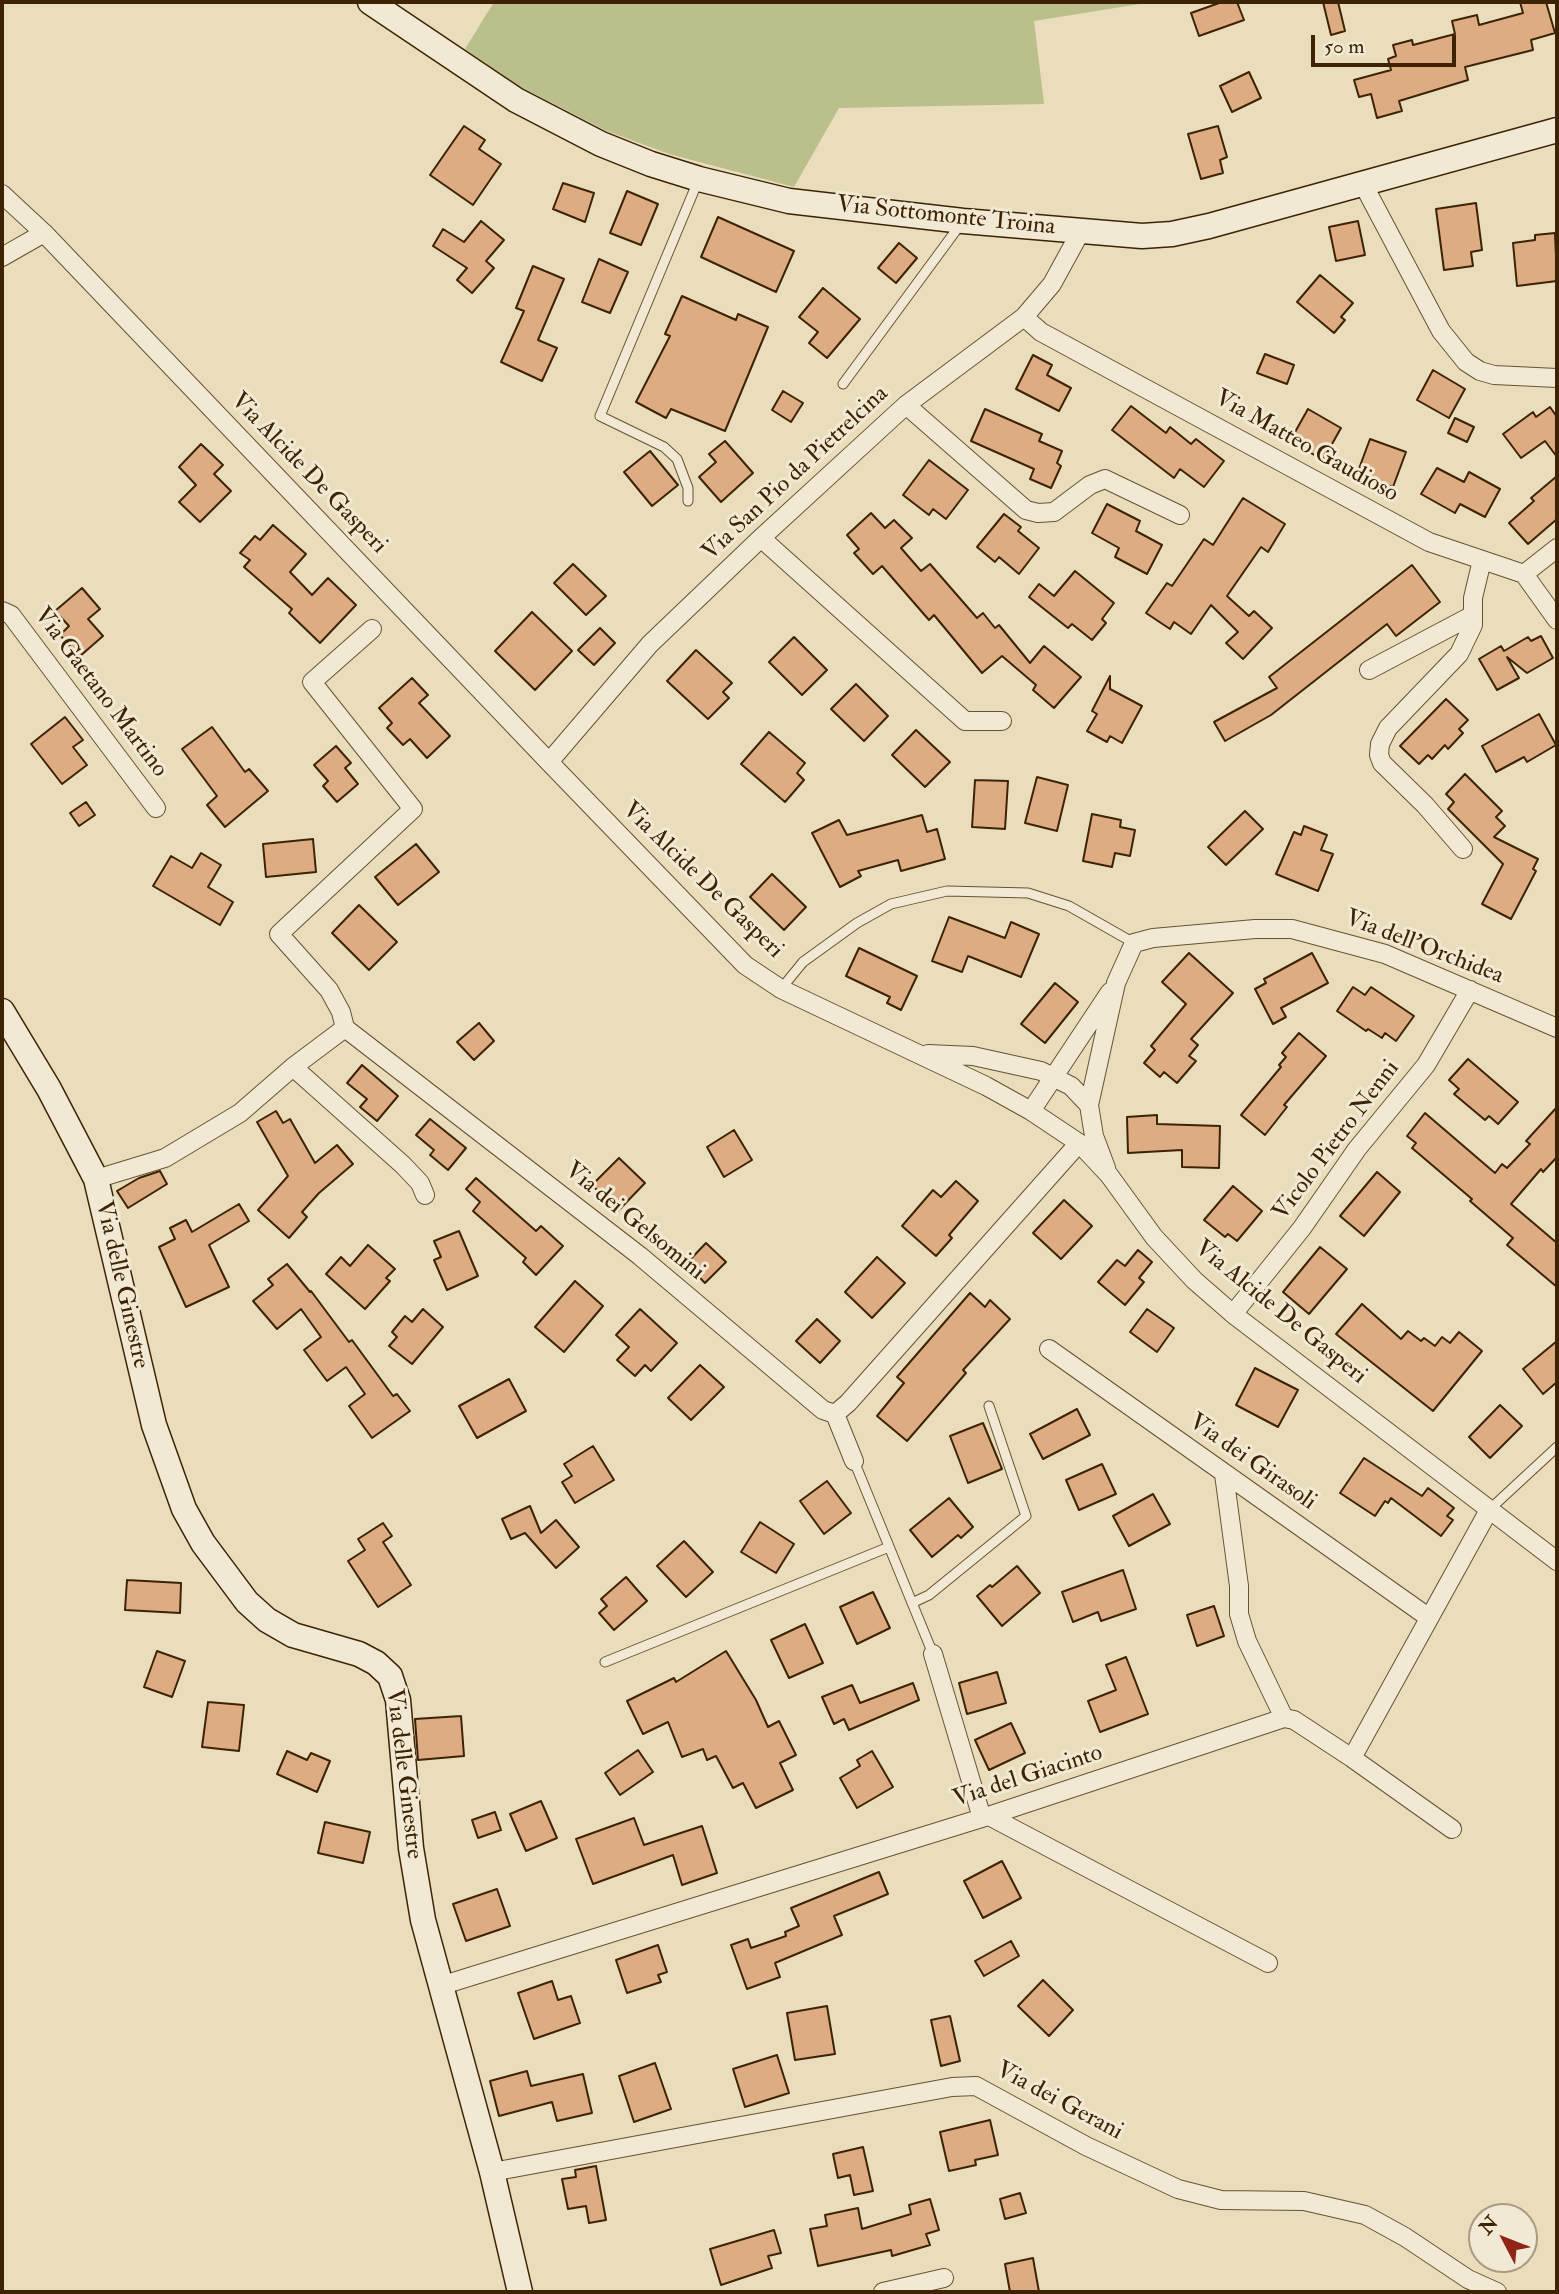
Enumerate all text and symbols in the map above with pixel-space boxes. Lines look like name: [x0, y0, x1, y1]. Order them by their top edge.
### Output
scale bar: [1314, 21, 1459, 65]
text: 50 m: [1324, 33, 1365, 60]
street label: Via Sottomonte Troina: [835, 191, 1057, 243]
street label: Via San Pio da Pietrelcina: [697, 380, 895, 568]
street label: Via Matteo Gaudioso: [1209, 385, 1403, 509]
street label: Via Alcide De Gasperi: [224, 387, 392, 561]
street label: Via Gaetano Martino: [27, 603, 173, 783]
street label: Via Alcide De Gasperi: [615, 797, 789, 965]
street label: Via dell'Orchidea: [1341, 905, 1507, 991]
street label: Vicolo Pietro Nenni: [1268, 1055, 1406, 1227]
street label: Via dei Gelsomini: [558, 1157, 710, 1287]
street label: Via delle Ginestre: [88, 1198, 154, 1372]
street label: Via Alcide De Gasperi: [1188, 1235, 1372, 1391]
street label: Via dei Girasoli: [1183, 1408, 1321, 1518]
street label: Via delle Ginestre: [378, 1687, 428, 1861]
street label: Via del Giacinto: [950, 1739, 1106, 1815]
street label: Via dei Gerani: [991, 2057, 1127, 2147]
north arrow: [1468, 2203, 1538, 2273]
text: N: [1474, 2211, 1503, 2240]

